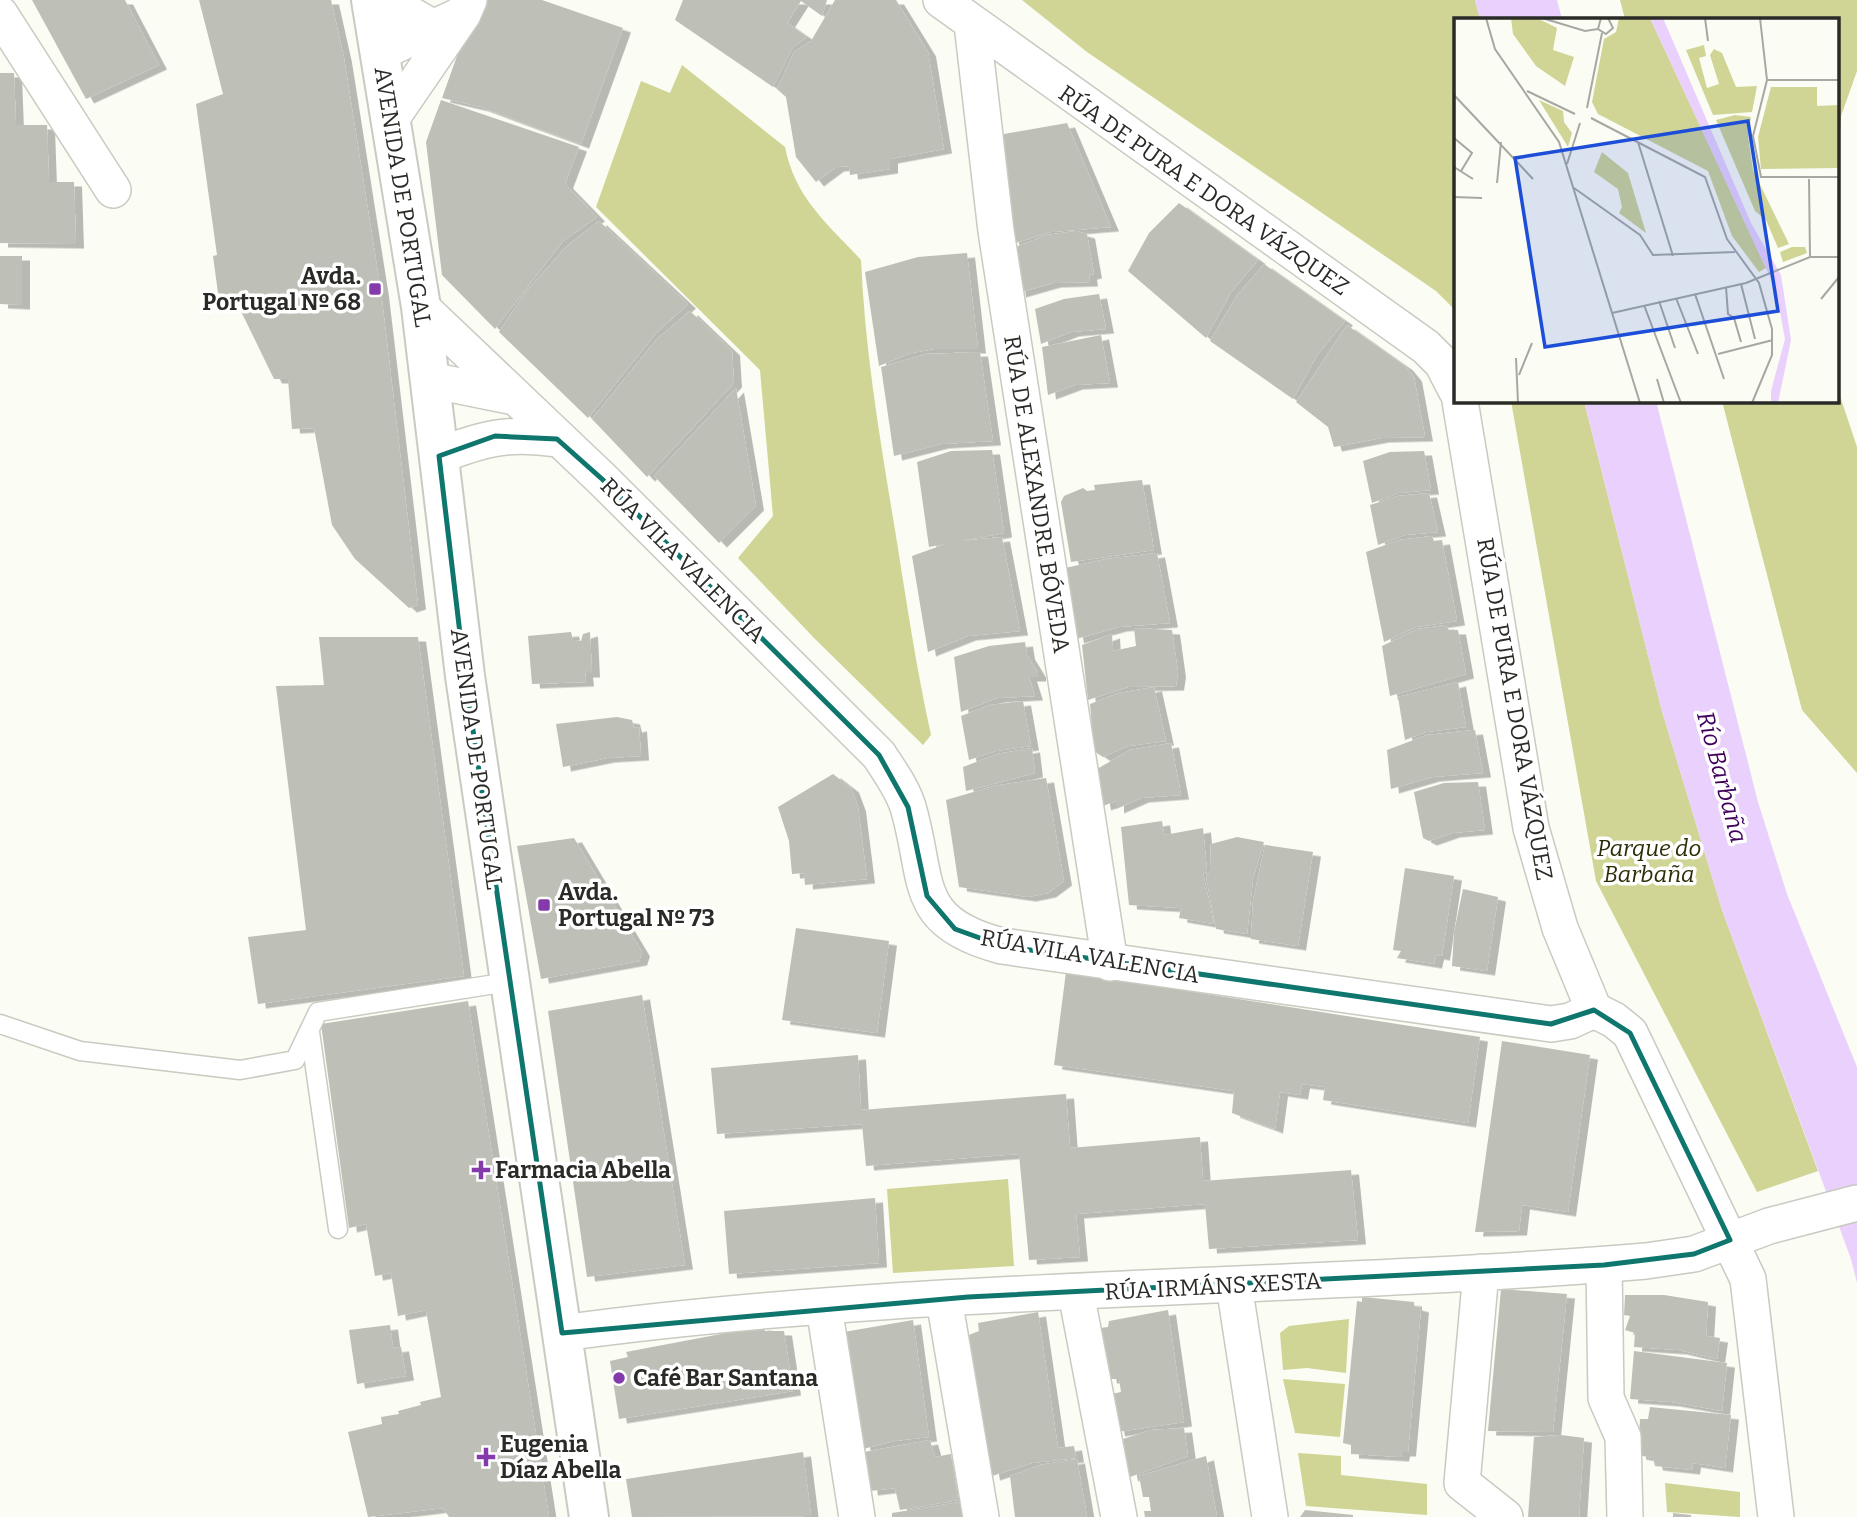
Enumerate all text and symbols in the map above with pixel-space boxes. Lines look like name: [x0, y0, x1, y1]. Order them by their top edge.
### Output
inset map: [1454, 18, 1840, 402]
street label: AVENIDA DE PORTUGAL: [369, 65, 437, 329]
street label: RÚA DE PURA E DORA VÁZQUEZ: [1054, 79, 1354, 301]
place label: Avda. Portugal Nº 68: [202, 262, 361, 316]
marker: Avda. Portugal Nº 68: [367, 281, 383, 297]
street label: RÚA DE ALEXANDRE BÓVEDA: [998, 333, 1076, 655]
street label: RÚA VILA VALENCIA: [595, 472, 772, 649]
street label: RÚA DE PURA E DORA VÁZQUEZ: [1471, 535, 1559, 883]
street label: AVENIDA DE PORTUGAL: [445, 627, 509, 891]
water label: Río Barbaña: [1691, 708, 1753, 846]
park label: Parque do Barbaña: [1597, 834, 1701, 888]
place label: Avda. Portugal Nº 73: [558, 878, 715, 932]
marker: Avda. Portugal Nº 73: [536, 897, 552, 913]
street label: RÚA VILA VALENCIA: [978, 923, 1202, 989]
place label: Farmacia Abella: [495, 1156, 671, 1184]
marker: Farmacia Abella: [473, 1162, 489, 1178]
street label: RÚA IRMÁNS XESTA: [1104, 1266, 1323, 1306]
place label: Café Bar Santana: [633, 1364, 818, 1392]
marker: Café Bar Santana: [611, 1370, 627, 1386]
place label: Eugenia Díaz Abella: [500, 1430, 622, 1484]
marker: Eugenia Díaz Abella: [478, 1449, 494, 1465]

